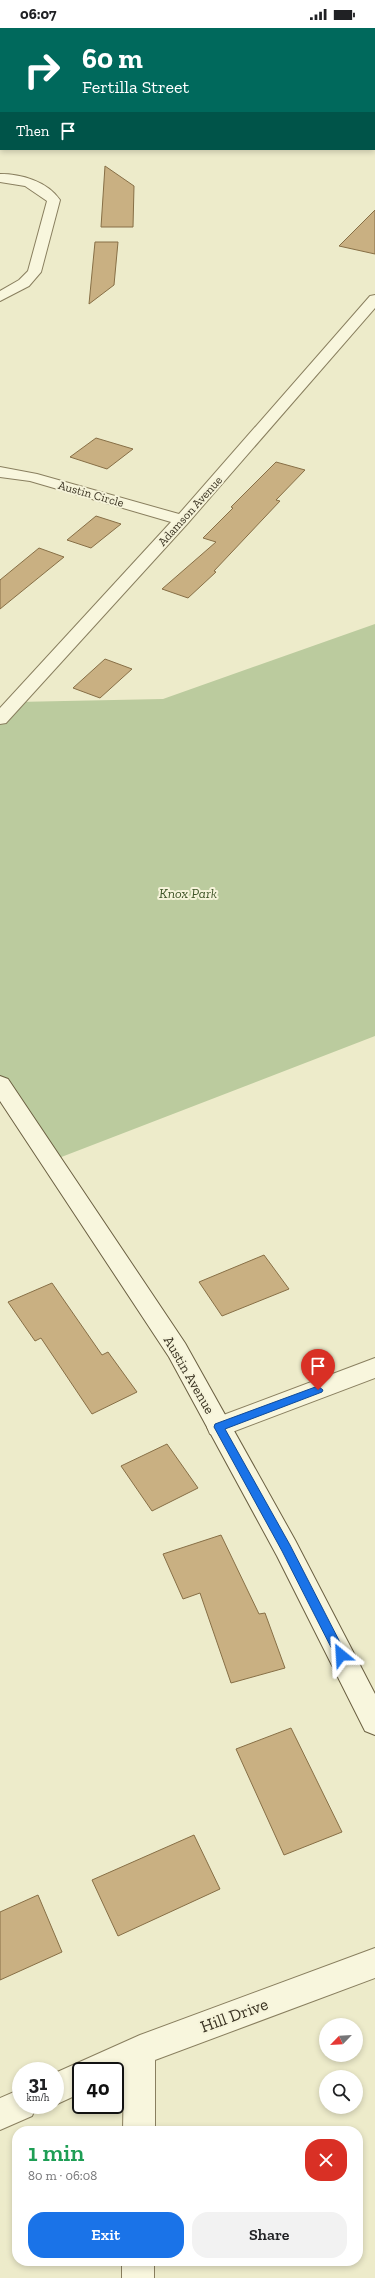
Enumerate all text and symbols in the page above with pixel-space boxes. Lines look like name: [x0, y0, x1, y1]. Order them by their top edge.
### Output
text: 06:07: [20, 5, 56, 23]
text: 60 m: [82, 42, 143, 75]
icon: right: [16, 44, 68, 96]
text: Fertilla Street: [82, 76, 189, 98]
icon: arrive: [57, 120, 79, 142]
text: Then: [16, 122, 49, 140]
street label: Adamson Avenue: [155, 473, 225, 549]
street label: Austin Circle: [57, 478, 126, 510]
park label: Knox Park: [159, 885, 217, 902]
street label: Austin Avenue: [160, 1333, 218, 1417]
pin: [301, 1349, 335, 1390]
icon: arrive: [307, 1355, 329, 1377]
position arrow: [320, 1634, 362, 1676]
street label: Hill Drive: [197, 1994, 271, 2036]
north arrow: [319, 2018, 363, 2062]
map controls: [319, 2018, 363, 2114]
speed limit sign: 40: [72, 2062, 124, 2114]
button: search: [319, 2070, 363, 2114]
text: 31: [29, 2071, 47, 2095]
text: km/h: [27, 2092, 49, 2104]
text: 1 min: [28, 2138, 84, 2167]
button: close: [305, 2139, 347, 2181]
text: 80 m · 06:08: [28, 2168, 97, 2183]
button: Exit: [28, 2212, 184, 2258]
button: Share: [192, 2212, 347, 2258]

